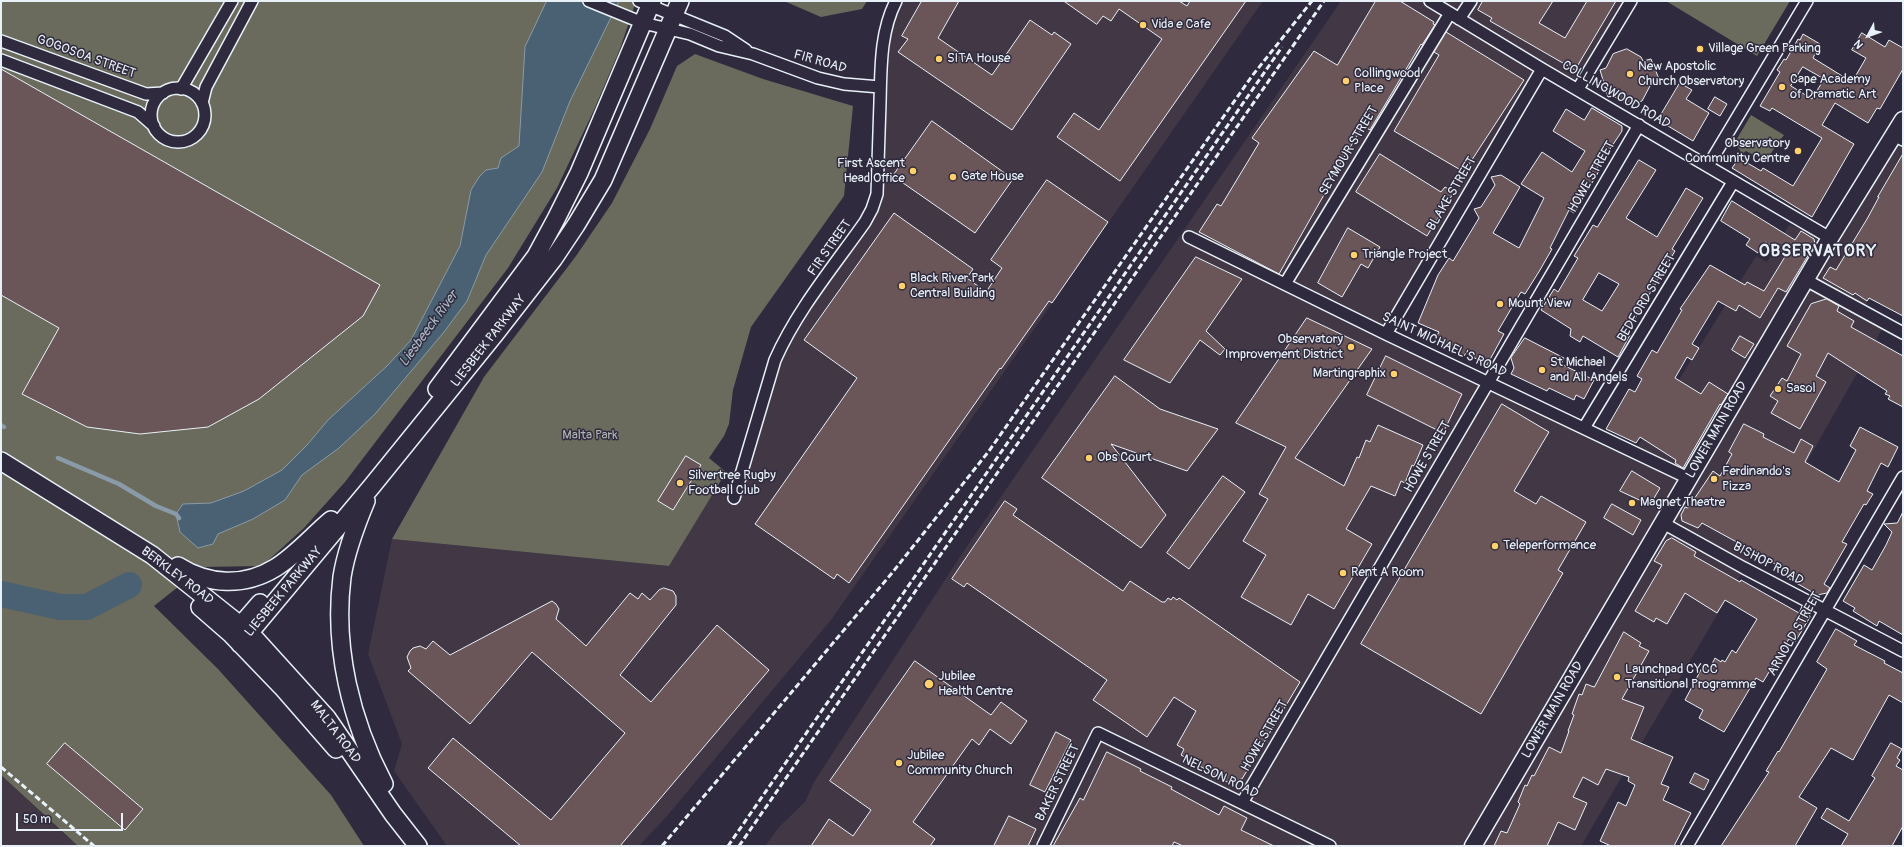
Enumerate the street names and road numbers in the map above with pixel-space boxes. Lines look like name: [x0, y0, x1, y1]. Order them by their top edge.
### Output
street label: GOGOSOA STREET: [35, 32, 137, 82]
street label: FIR ROAD: [792, 47, 848, 77]
street label: COLLINGWOOD ROAD: [1559, 58, 1673, 132]
street label: SEYMOUR STREET: [1316, 103, 1382, 199]
street label: HOWE STREET: [1565, 138, 1619, 216]
street label: BLAKE STREET: [1424, 154, 1480, 234]
street label: FIR STREET: [805, 217, 855, 279]
street label: BEDFORD STREET: [1615, 251, 1679, 345]
street label: LIESBEEK PARKWAY: [448, 292, 530, 390]
street label: SAINT MICHAEL'S ROAD: [1379, 309, 1509, 381]
street label: LOWER MAIN ROAD: [1683, 379, 1751, 481]
street label: HOWE STREET: [1401, 418, 1455, 496]
street label: BISHOP ROAD: [1730, 539, 1806, 589]
street label: BERKLEY ROAD: [138, 544, 216, 608]
street label: LIESBEEK PARKWAY: [242, 544, 326, 640]
street label: ARNOLD STREET: [1765, 589, 1825, 679]
street label: LOWER MAIN ROAD: [1519, 659, 1587, 761]
street label: HOWE STREET: [1238, 697, 1292, 775]
street label: MALTA ROAD: [306, 698, 364, 766]
street label: BAKER STREET: [1033, 742, 1083, 824]
street label: NELSON ROAD: [1179, 752, 1261, 802]

